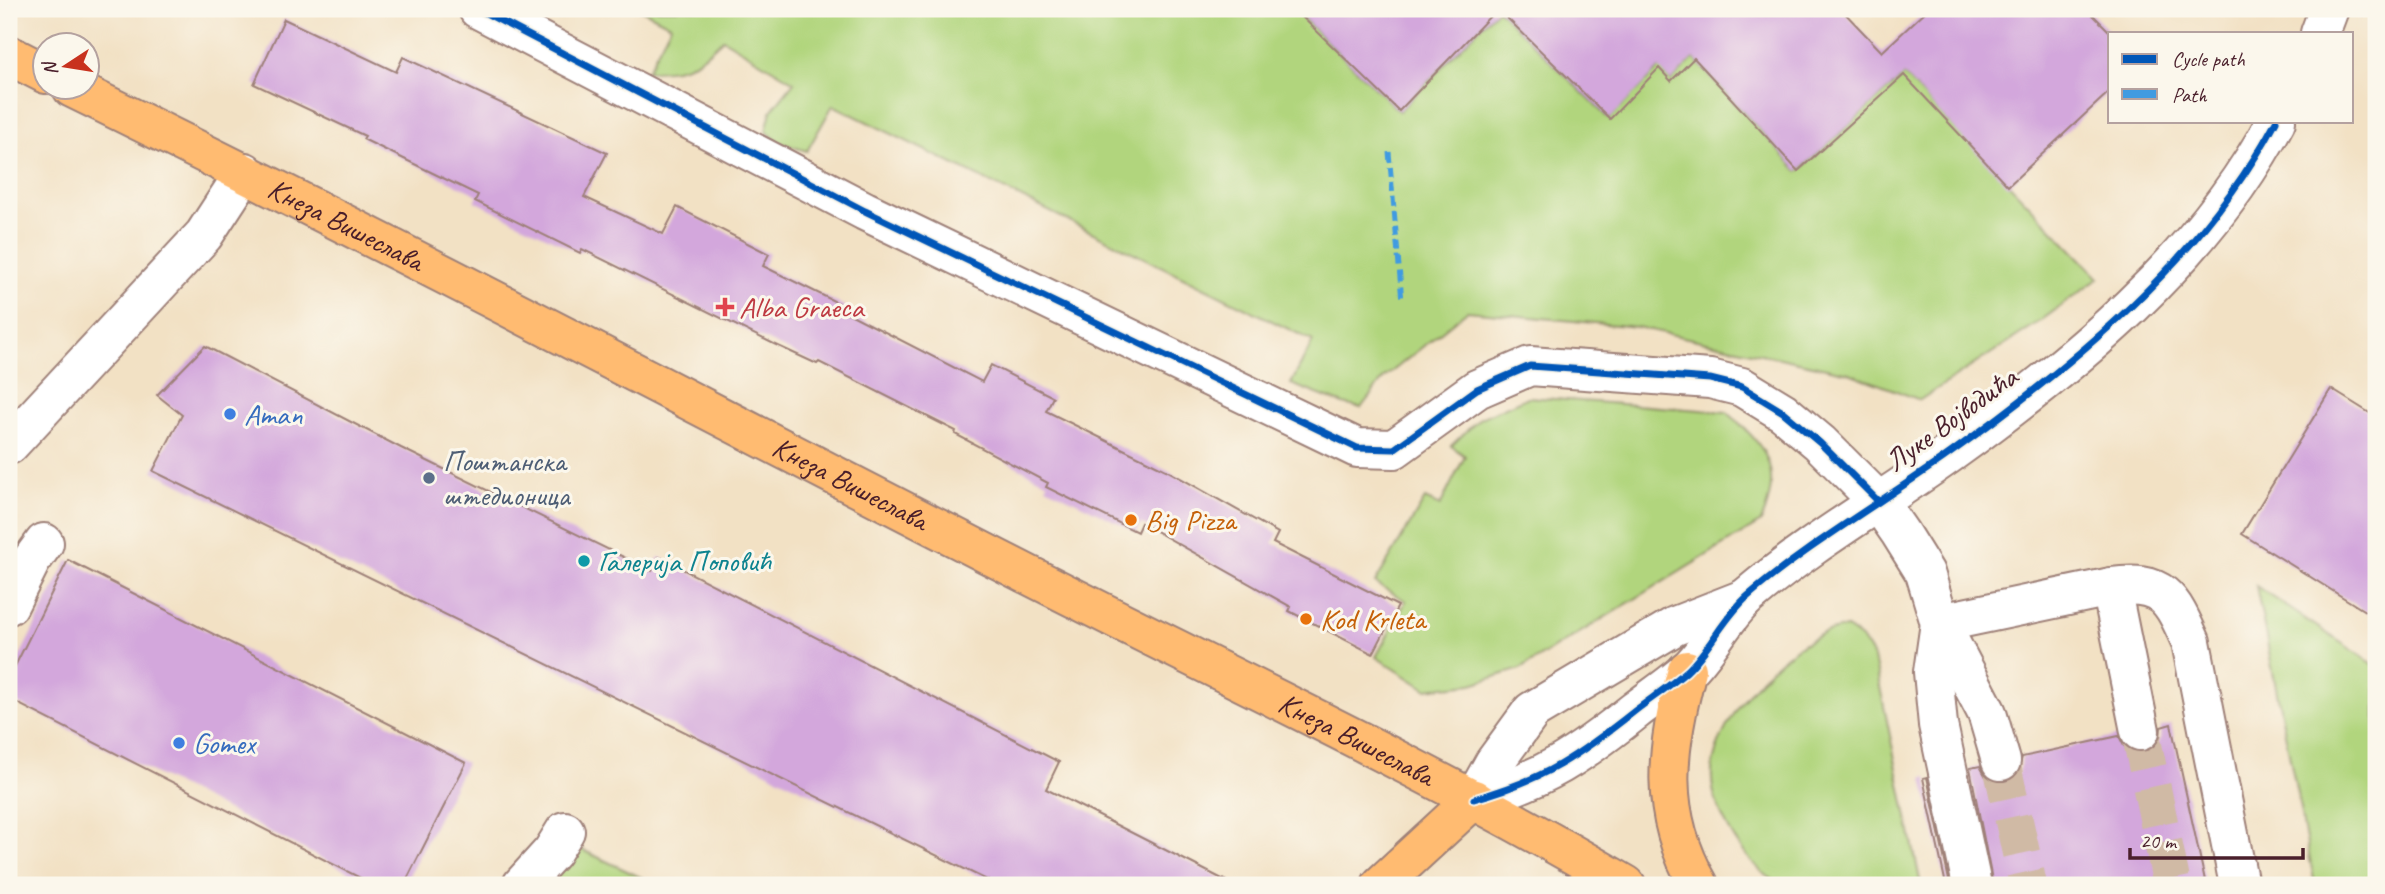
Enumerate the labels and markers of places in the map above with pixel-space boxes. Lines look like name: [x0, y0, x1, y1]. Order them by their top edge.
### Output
place label: Alba Graeca: [739, 288, 865, 326]
marker: Alba Graeca: [717, 299, 733, 315]
place label: Aman: [244, 395, 303, 433]
marker: Aman: [222, 406, 238, 422]
place label: Поштанска штедионица: [443, 442, 571, 514]
marker: Поштанска штедионица: [421, 470, 437, 486]
place label: Big Pizza: [1145, 501, 1238, 539]
marker: Big Pizza: [1123, 512, 1139, 528]
place label: Галерија Поповић: [598, 542, 773, 580]
marker: Галерија Поповић: [576, 553, 592, 569]
place label: Kod Krleta: [1320, 600, 1428, 638]
marker: Kod Krleta: [1298, 611, 1314, 627]
place label: Gomex: [193, 724, 258, 762]
marker: Gomex: [171, 735, 187, 751]

